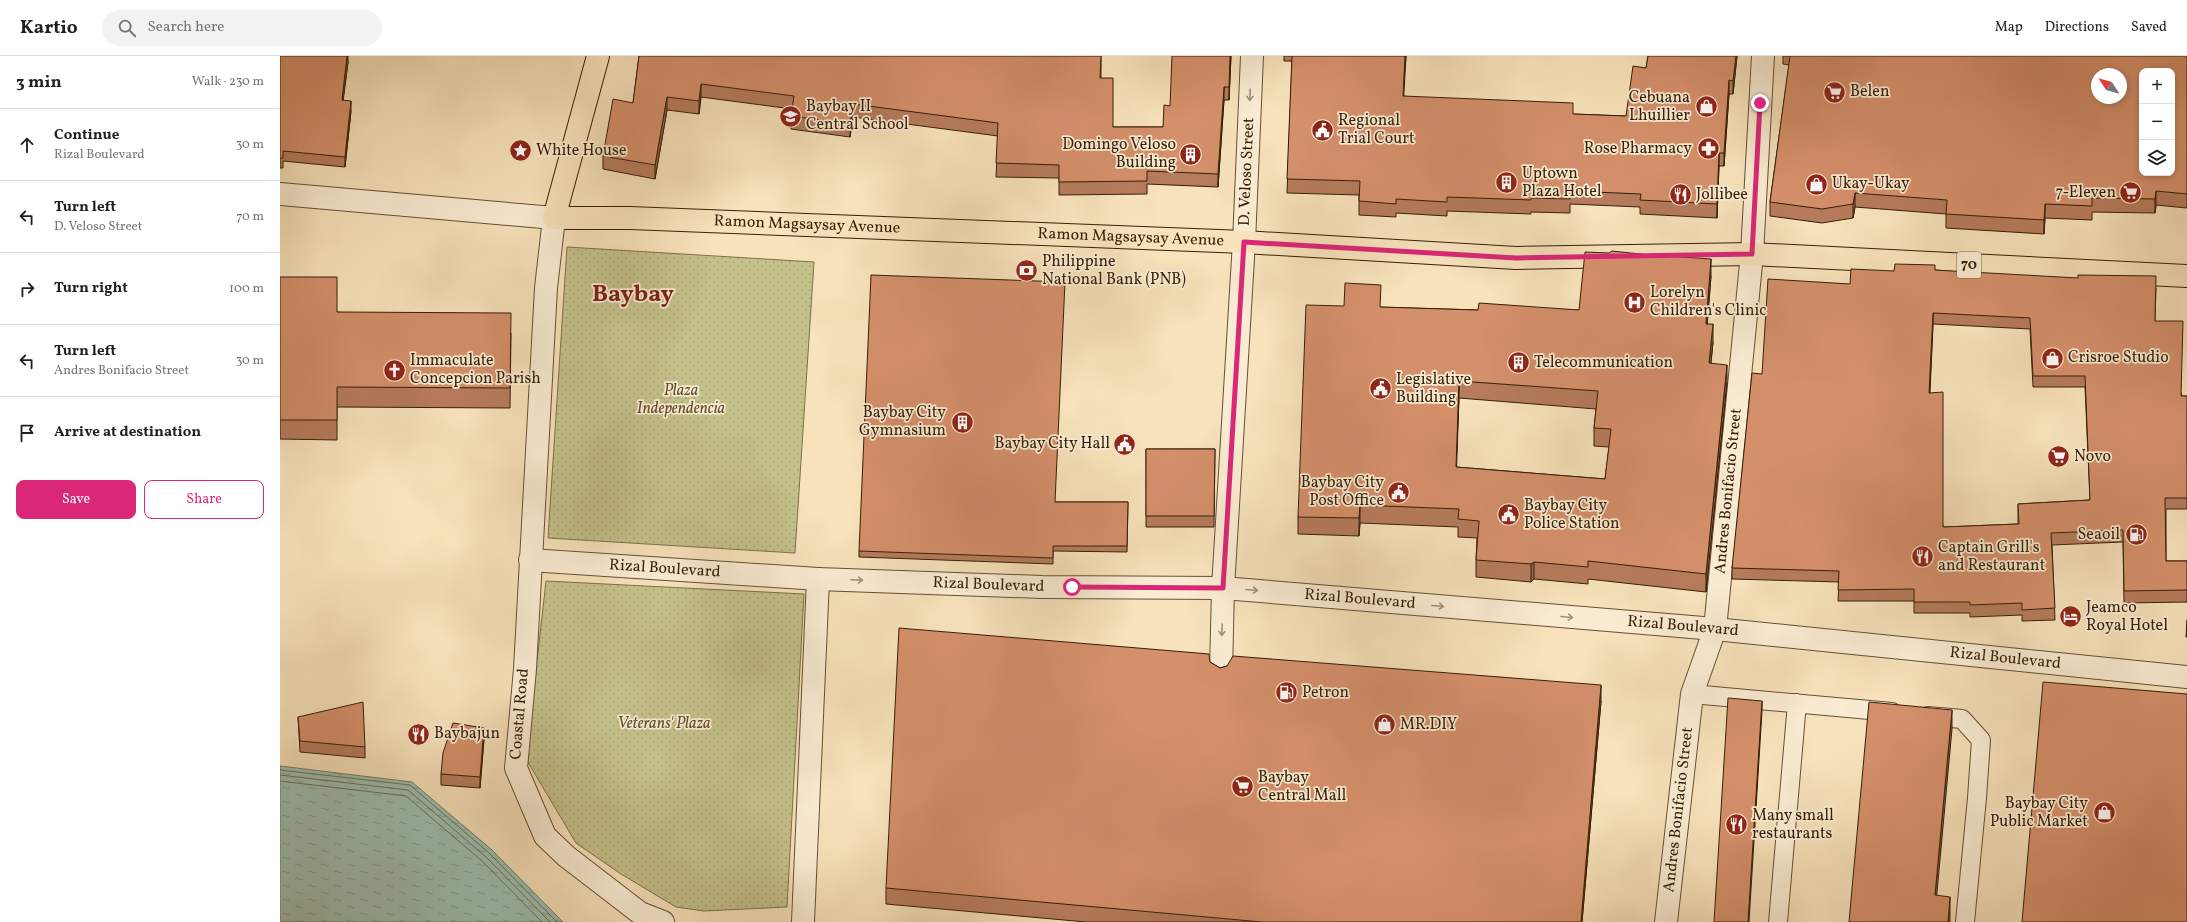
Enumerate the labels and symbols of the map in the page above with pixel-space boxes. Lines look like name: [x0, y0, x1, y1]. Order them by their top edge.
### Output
north arrow: [2091, 68, 2127, 104]
supermarket icon: Belen: [1822, 79, 1848, 105]
place label: Belen: [1850, 81, 1889, 103]
place label: Cebuana Lhuillier: [1629, 87, 1690, 127]
one-way arrow: [1246, 88, 1254, 101]
shop icon: Cebuana Lhuillier: [1693, 94, 1719, 120]
route end: [1751, 94, 1769, 112]
place label: Baybay II Central School: [806, 96, 909, 136]
school or university icon: Baybay II Central School: [777, 103, 803, 129]
place label: Regional Trial Court: [1338, 110, 1415, 150]
street label: D. Veloso Street: [1234, 117, 1260, 227]
public building icon: Regional Trial Court: [1310, 117, 1336, 143]
place label: Domingo Veloso Building: [1062, 134, 1176, 174]
pharmacy icon: Rose Pharmacy: [1695, 136, 1721, 162]
place icon: White House: [507, 138, 533, 164]
place label: Rose Pharmacy: [1584, 138, 1692, 160]
place label: White House: [536, 140, 627, 162]
building icon: Domingo Veloso Building: [1178, 141, 1204, 167]
place label: Uptown Plaza Hotel: [1522, 163, 1602, 203]
building icon: Uptown Plaza Hotel: [1494, 170, 1520, 196]
shop icon: Ukay-Ukay: [1803, 171, 1829, 197]
place label: Ukay-Ukay: [1832, 173, 1910, 195]
supermarket icon: 7-Eleven: [2118, 180, 2144, 206]
restaurant icon: Jollibee: [1667, 182, 1693, 208]
place label: 7-Eleven: [2055, 182, 2116, 204]
place label: Jollibee: [1696, 184, 1748, 206]
street label: Ramon Magsaysay Avenue: [713, 210, 901, 240]
street label: Ramon Magsaysay Avenue: [1037, 223, 1224, 252]
place label: Philippine National Bank (PNB): [1042, 251, 1186, 291]
road number: 70: [1957, 252, 1981, 278]
bank icon: Philippine National Bank (PNB): [1013, 258, 1039, 284]
district label: Baybay: [592, 278, 675, 312]
place label: Lorelyn Children's Clinic: [1650, 282, 1766, 322]
hospital icon: Lorelyn Children's Clinic: [1621, 289, 1647, 315]
shop icon: Crisroe Studio: [2039, 345, 2065, 371]
place label: Crisroe Studio: [2068, 347, 2169, 369]
place label: Immaculate Concepcion Parish: [410, 350, 541, 390]
building icon: Telecommunication: [1506, 350, 1532, 376]
place label: Telecommunication: [1534, 352, 1673, 374]
church icon: Immaculate Concepcion Parish: [382, 357, 408, 383]
place label: Legislative Building: [1396, 369, 1471, 409]
public building icon: Legislative Building: [1368, 376, 1394, 402]
park label: Plaza Independencia: [637, 380, 726, 420]
place label: Baybay City Gymnasium: [859, 402, 946, 442]
street label: Andres Bonifacio Street: [1709, 407, 1748, 575]
building icon: Baybay City Gymnasium: [949, 409, 975, 435]
public building icon: Baybay City Hall: [1112, 431, 1138, 457]
place label: Baybay City Hall: [994, 433, 1110, 455]
supermarket icon: Novo: [2045, 444, 2071, 470]
place label: Novo: [2074, 446, 2111, 468]
place label: Baybay City Post Office: [1301, 472, 1384, 512]
public building icon: Baybay City Post Office: [1386, 479, 1412, 505]
place label: Baybay City Police Station: [1524, 495, 1620, 535]
public building icon: Baybay City Police Station: [1495, 502, 1521, 528]
fuel station icon: Seaoil: [2123, 522, 2149, 548]
place label: Seaoil: [2078, 524, 2120, 546]
place label: Captain Grill's and Restaurant: [1938, 537, 2046, 577]
restaurant icon: Captain Grill's and Restaurant: [1910, 544, 1936, 570]
street label: Rizal Boulevard: [608, 554, 721, 584]
street label: Rizal Boulevard: [932, 572, 1045, 598]
one-way arrow: [850, 577, 863, 584]
route start: [1063, 578, 1081, 596]
street label: Rizal Boulevard: [1303, 584, 1417, 615]
one-way arrow: [1245, 587, 1258, 594]
place label: Jeamco Royal Hotel: [2086, 597, 2168, 637]
one-way arrow: [1431, 602, 1444, 610]
hotel icon: Jeamco Royal Hotel: [2057, 604, 2083, 630]
street label: Rizal Boulevard: [1626, 611, 1740, 642]
one-way arrow: [1560, 613, 1573, 620]
one-way arrow: [1218, 623, 1226, 636]
street label: Rizal Boulevard: [1949, 642, 2062, 675]
street label: Coastal Road: [505, 667, 535, 761]
fuel station icon: Petron: [1274, 680, 1300, 706]
place label: Petron: [1302, 682, 1349, 704]
shop icon: MR.DIY: [1372, 712, 1398, 738]
park label: Veterans' Plaza: [617, 713, 711, 735]
place label: MR.DIY: [1400, 714, 1457, 736]
restaurant icon: Baybajun: [405, 721, 431, 747]
place label: Baybajun: [434, 723, 500, 745]
street label: Andres Bonifacio Street: [1658, 726, 1699, 894]
place label: Baybay Central Mall: [1258, 767, 1347, 807]
supermarket icon: Baybay Central Mall: [1230, 774, 1256, 800]
place label: Baybay City Public Market: [1990, 793, 2088, 833]
shop icon: Baybay City Public Market: [2091, 800, 2117, 826]
place label: Many small restaurants: [1752, 805, 1834, 845]
restaurant icon: Many small restaurants: [1724, 812, 1750, 838]

